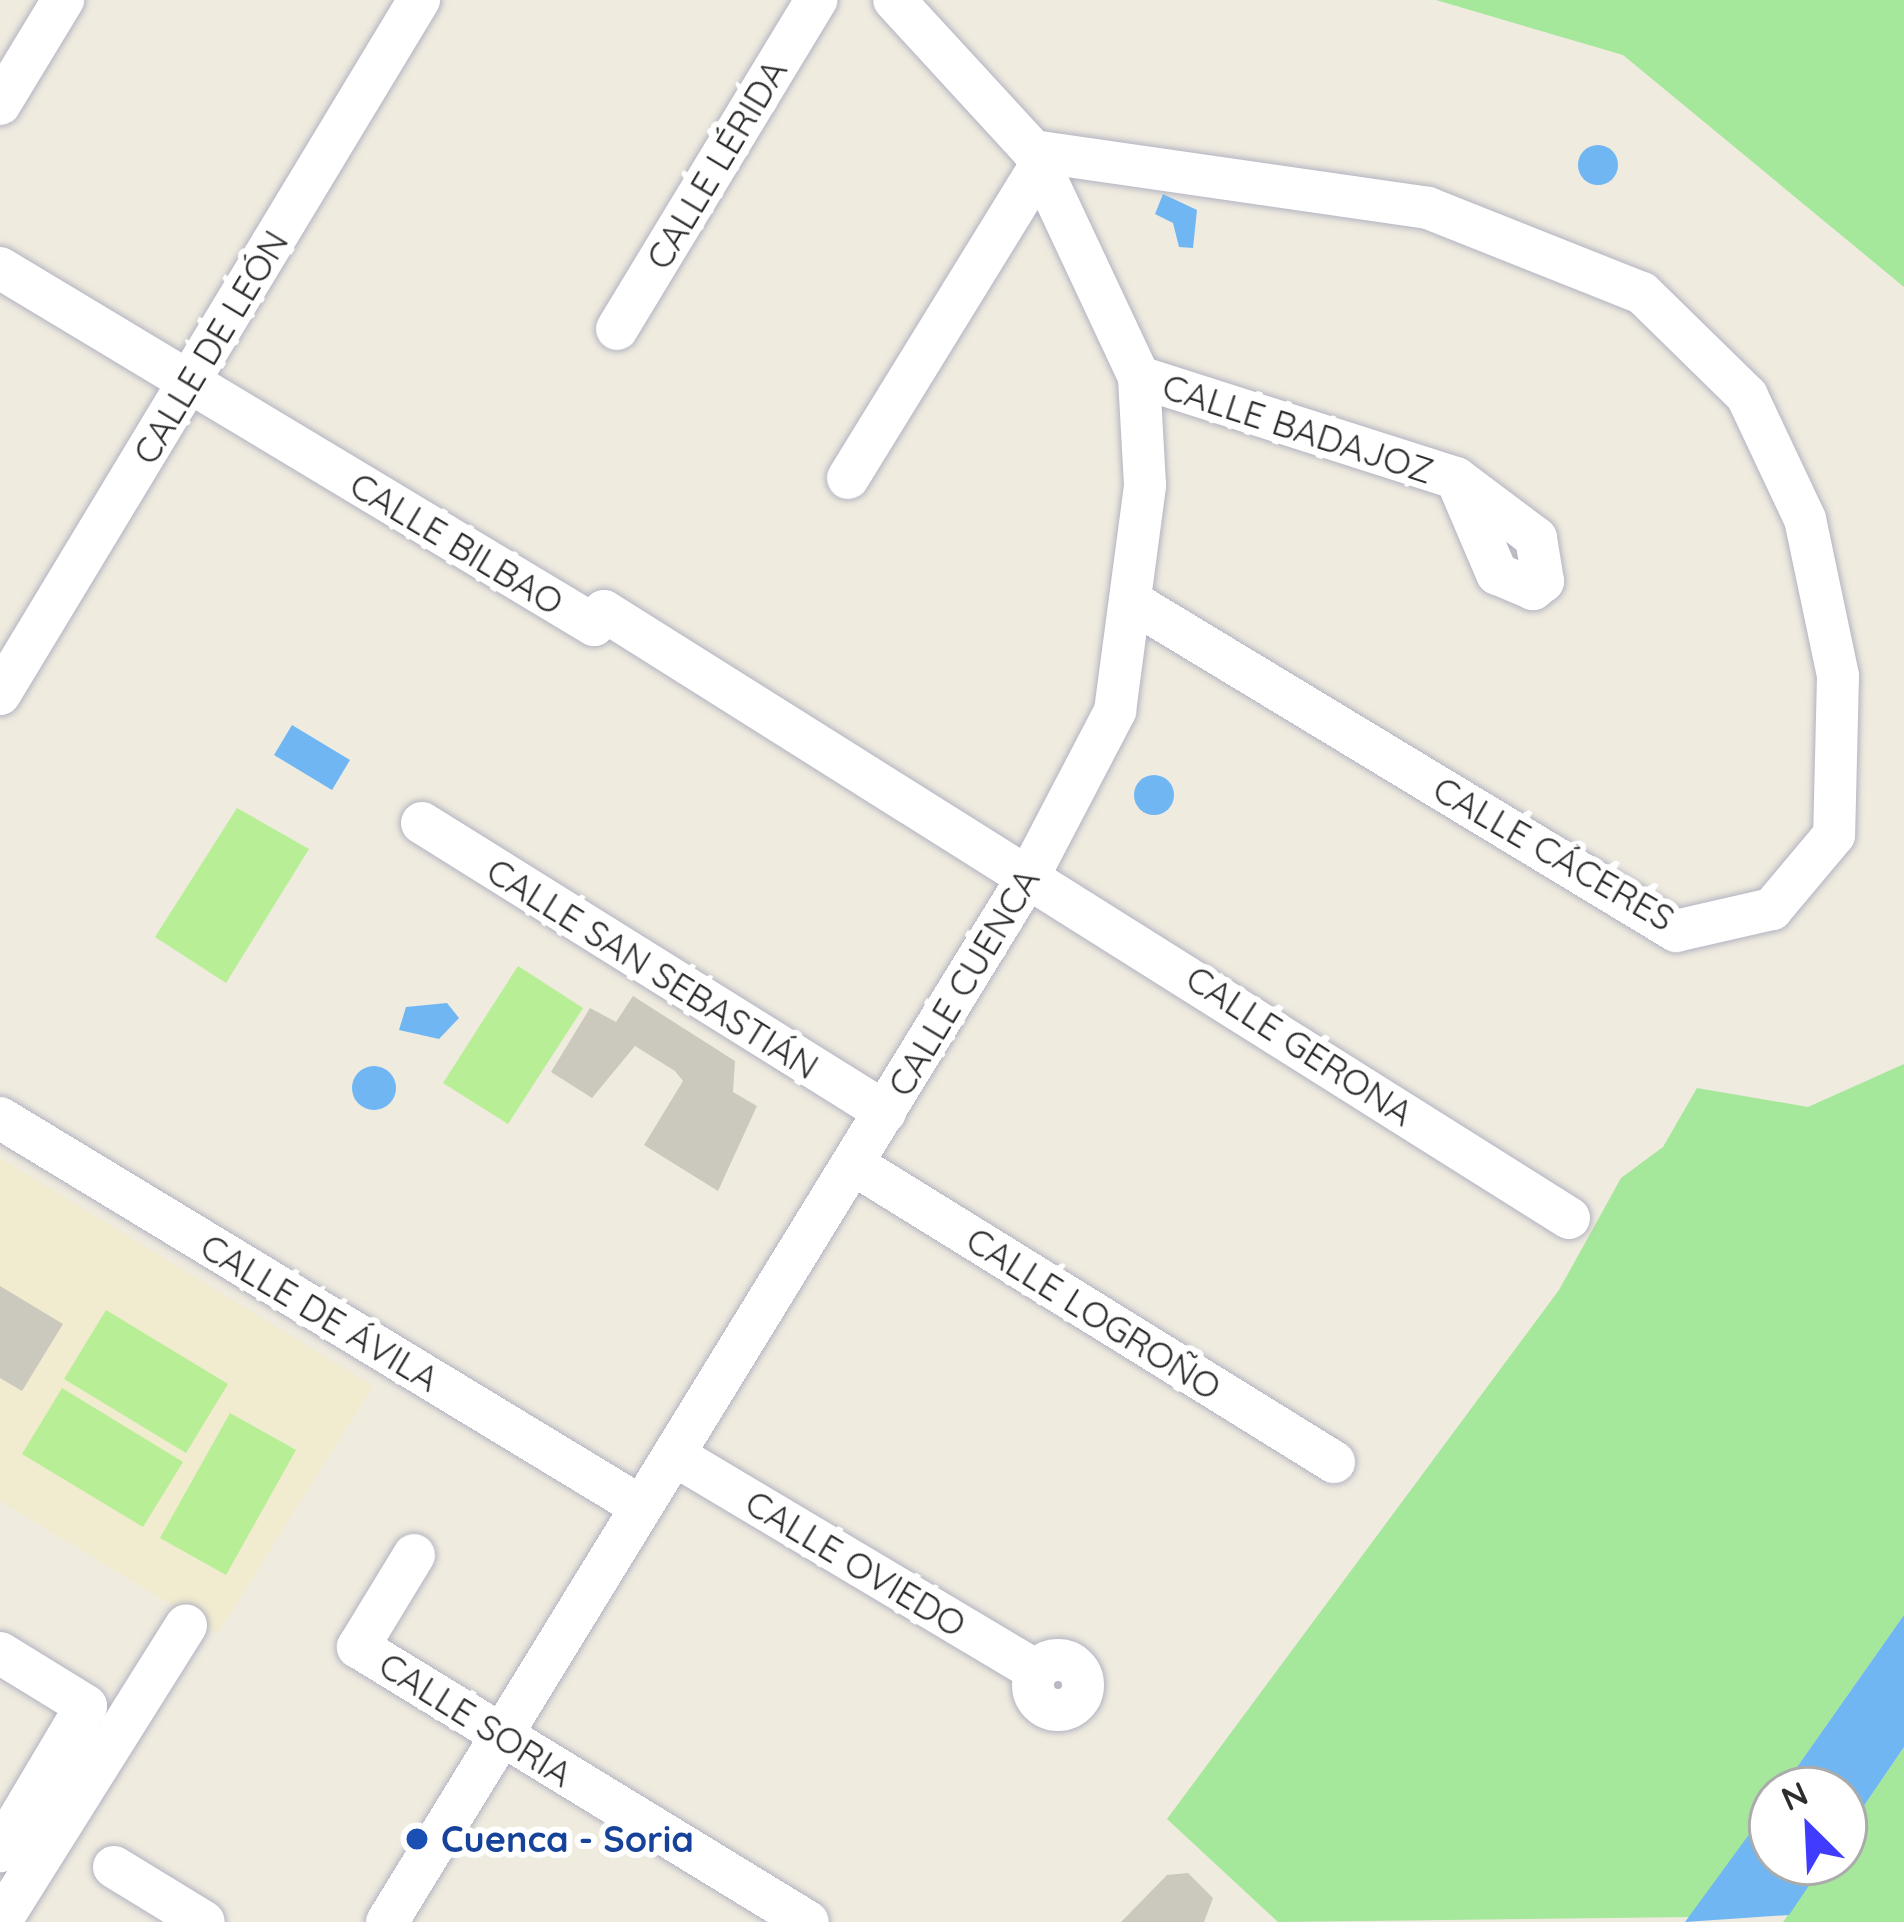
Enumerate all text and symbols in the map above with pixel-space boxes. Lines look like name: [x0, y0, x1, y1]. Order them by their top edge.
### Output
street label: CALLE LÉRIDA: [636, 51, 796, 277]
street label: CALLE DE LEÓN: [123, 222, 297, 472]
street label: CALLE BADAJOZ: [1157, 364, 1439, 492]
street label: CALLE BILBAO: [343, 462, 571, 624]
street label: CALLE CÁCERES: [1426, 767, 1682, 939]
street label: CALLE SAN SEBASTIÁN: [479, 848, 827, 1088]
street label: CALLE CUENCA: [878, 860, 1048, 1104]
street label: CALLE GERONA: [1179, 956, 1421, 1134]
street label: CALLE LOGROÑO: [959, 1217, 1229, 1409]
street label: CALLE DE ÁVILA: [193, 1224, 447, 1400]
street label: CALLE OVIEDO: [738, 1480, 974, 1646]
street label: CALLE SORIA: [371, 1642, 581, 1796]
north arrow: [1748, 1766, 1868, 1886]
text: N: [1775, 1772, 1814, 1819]
place label: Cuenca - Soria: [441, 1817, 694, 1861]
marker: Cuenca - Soria: [404, 1826, 430, 1852]

